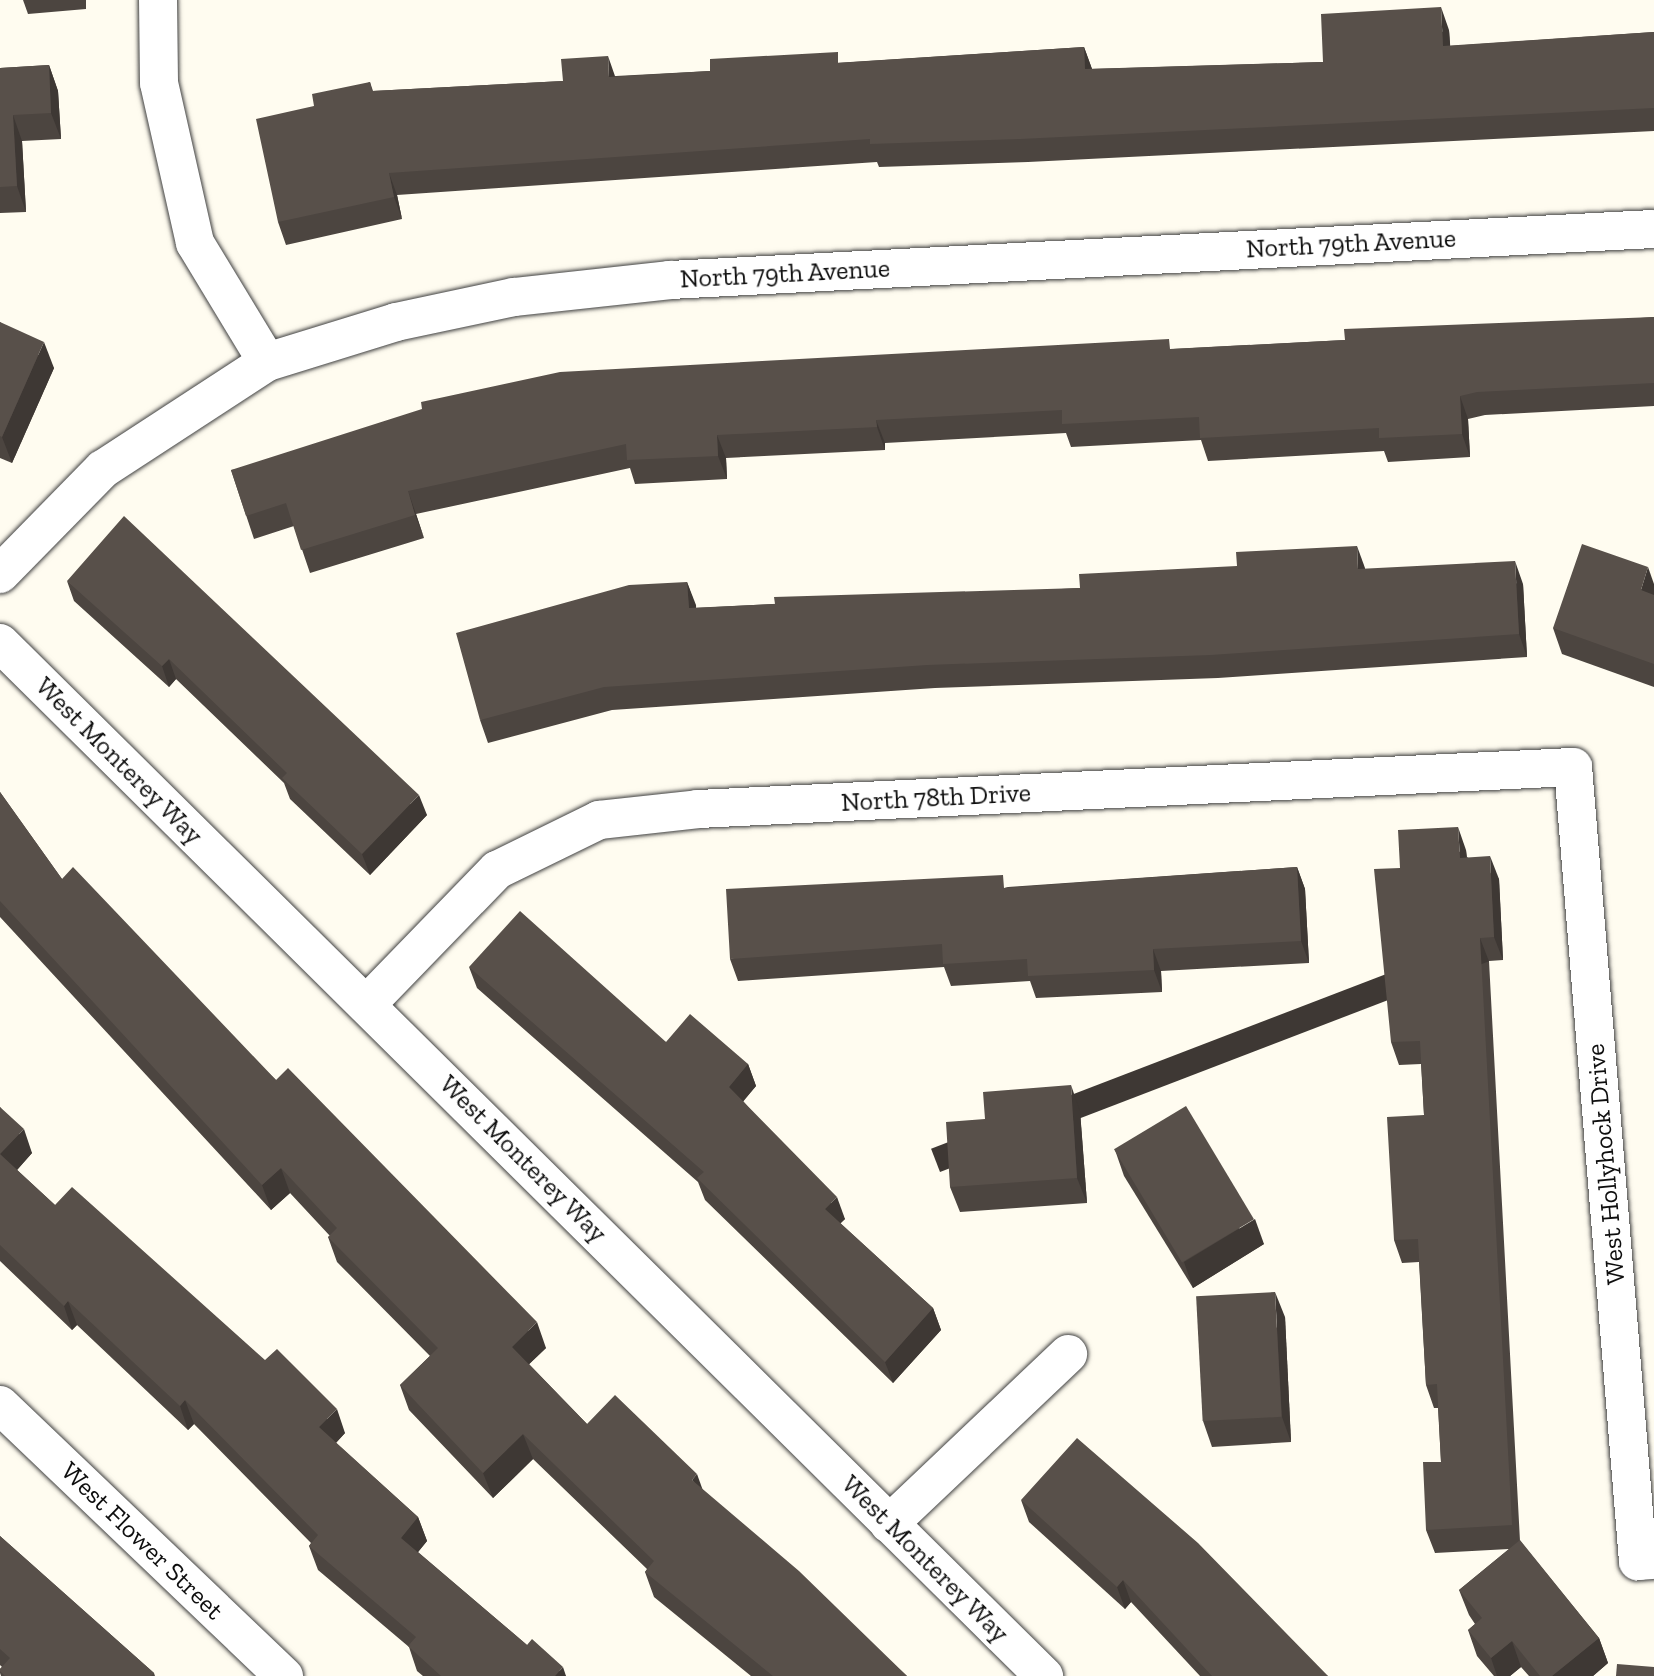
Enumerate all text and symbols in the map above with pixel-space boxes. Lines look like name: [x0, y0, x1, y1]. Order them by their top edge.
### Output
street label: North 79th Avenue: [1245, 223, 1457, 265]
street label: North 79th Avenue: [679, 253, 891, 295]
street label: West Monterey Way: [28, 670, 210, 852]
street label: North 78th Drive: [840, 777, 1032, 819]
street label: West Hollyhock Drive: [1580, 1042, 1632, 1286]
street label: West Monterey Way: [432, 1068, 614, 1250]
street label: West Flower Street: [54, 1455, 230, 1627]
street label: West Monterey Way: [834, 1468, 1016, 1650]

